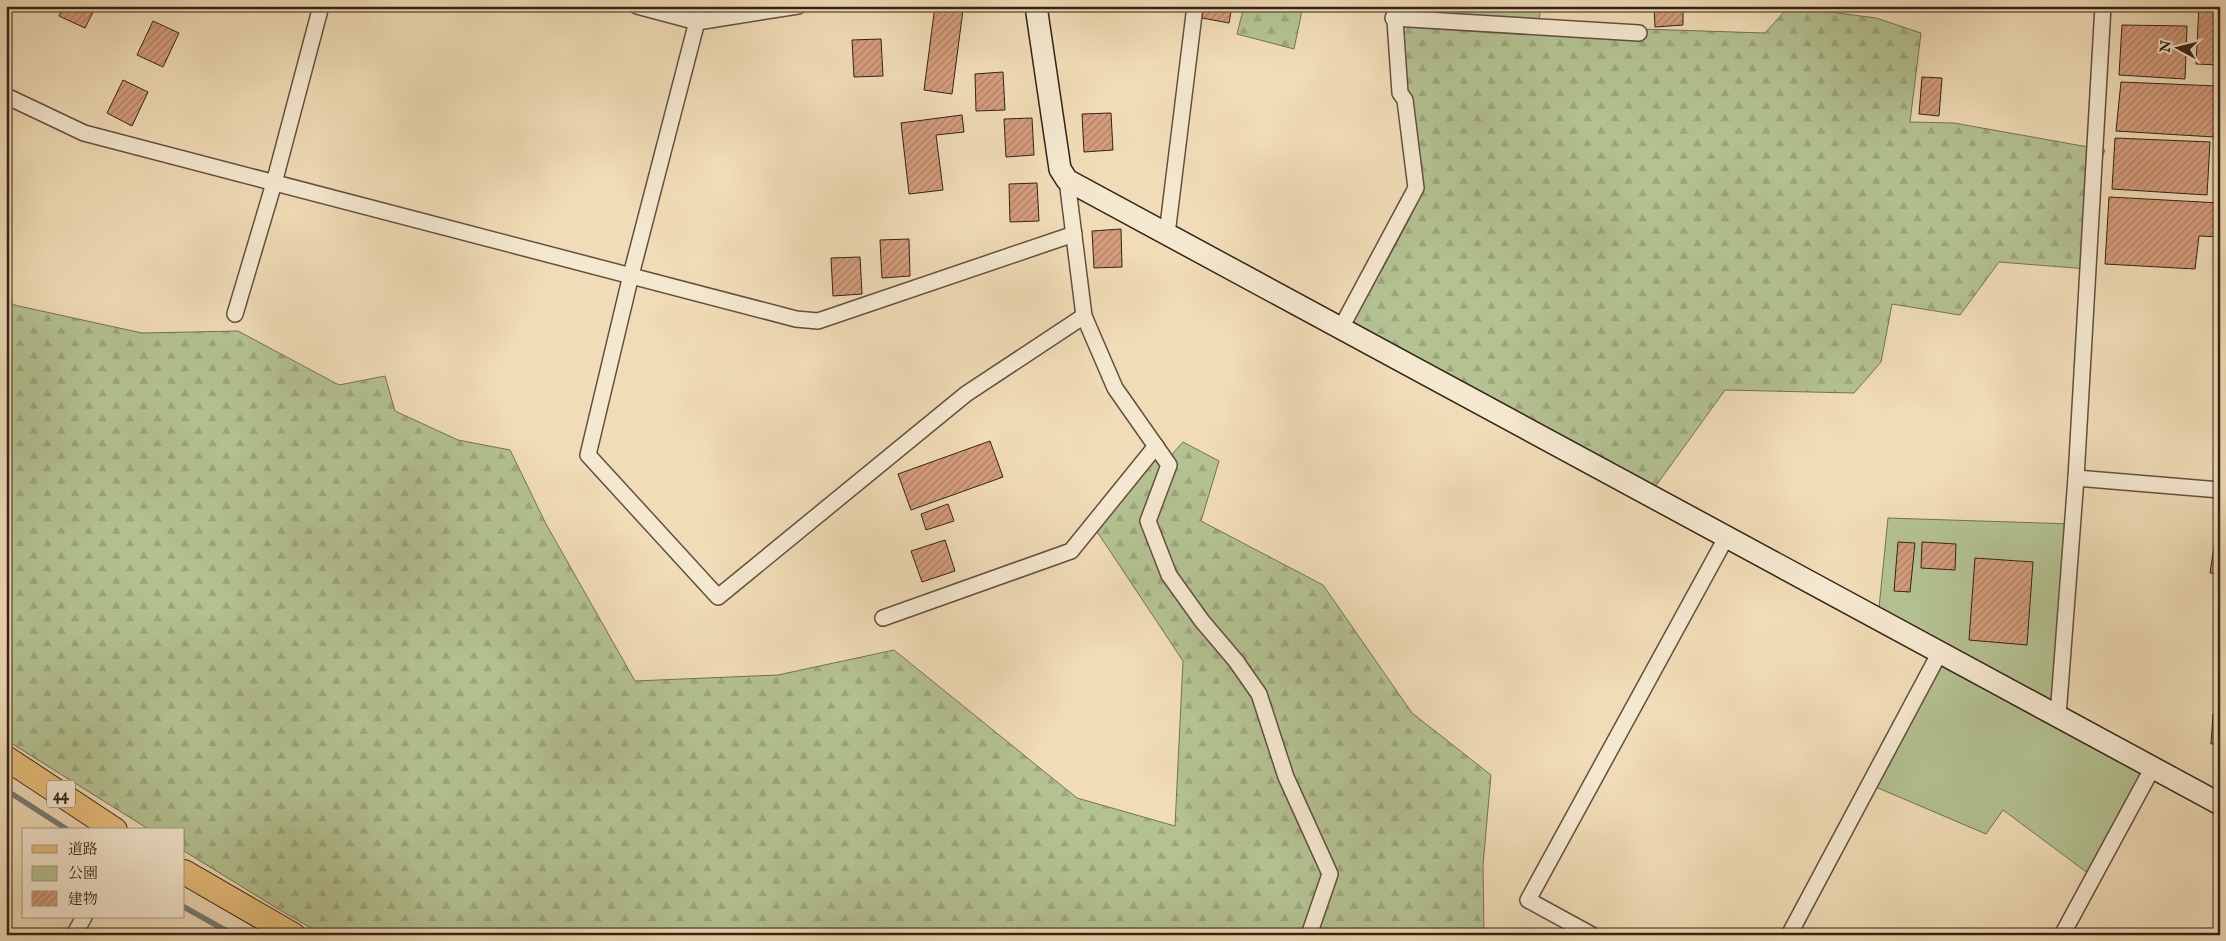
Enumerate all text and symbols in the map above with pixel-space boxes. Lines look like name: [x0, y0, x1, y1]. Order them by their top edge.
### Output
north arrow: [2154, 22, 2204, 72]
text: N: [2156, 39, 2176, 55]
road number: 44: [47, 781, 75, 808]
legend: [22, 828, 185, 918]
text: 道路: [68, 840, 98, 859]
text: 公園: [68, 864, 98, 883]
text: 建物: [68, 890, 98, 909]

